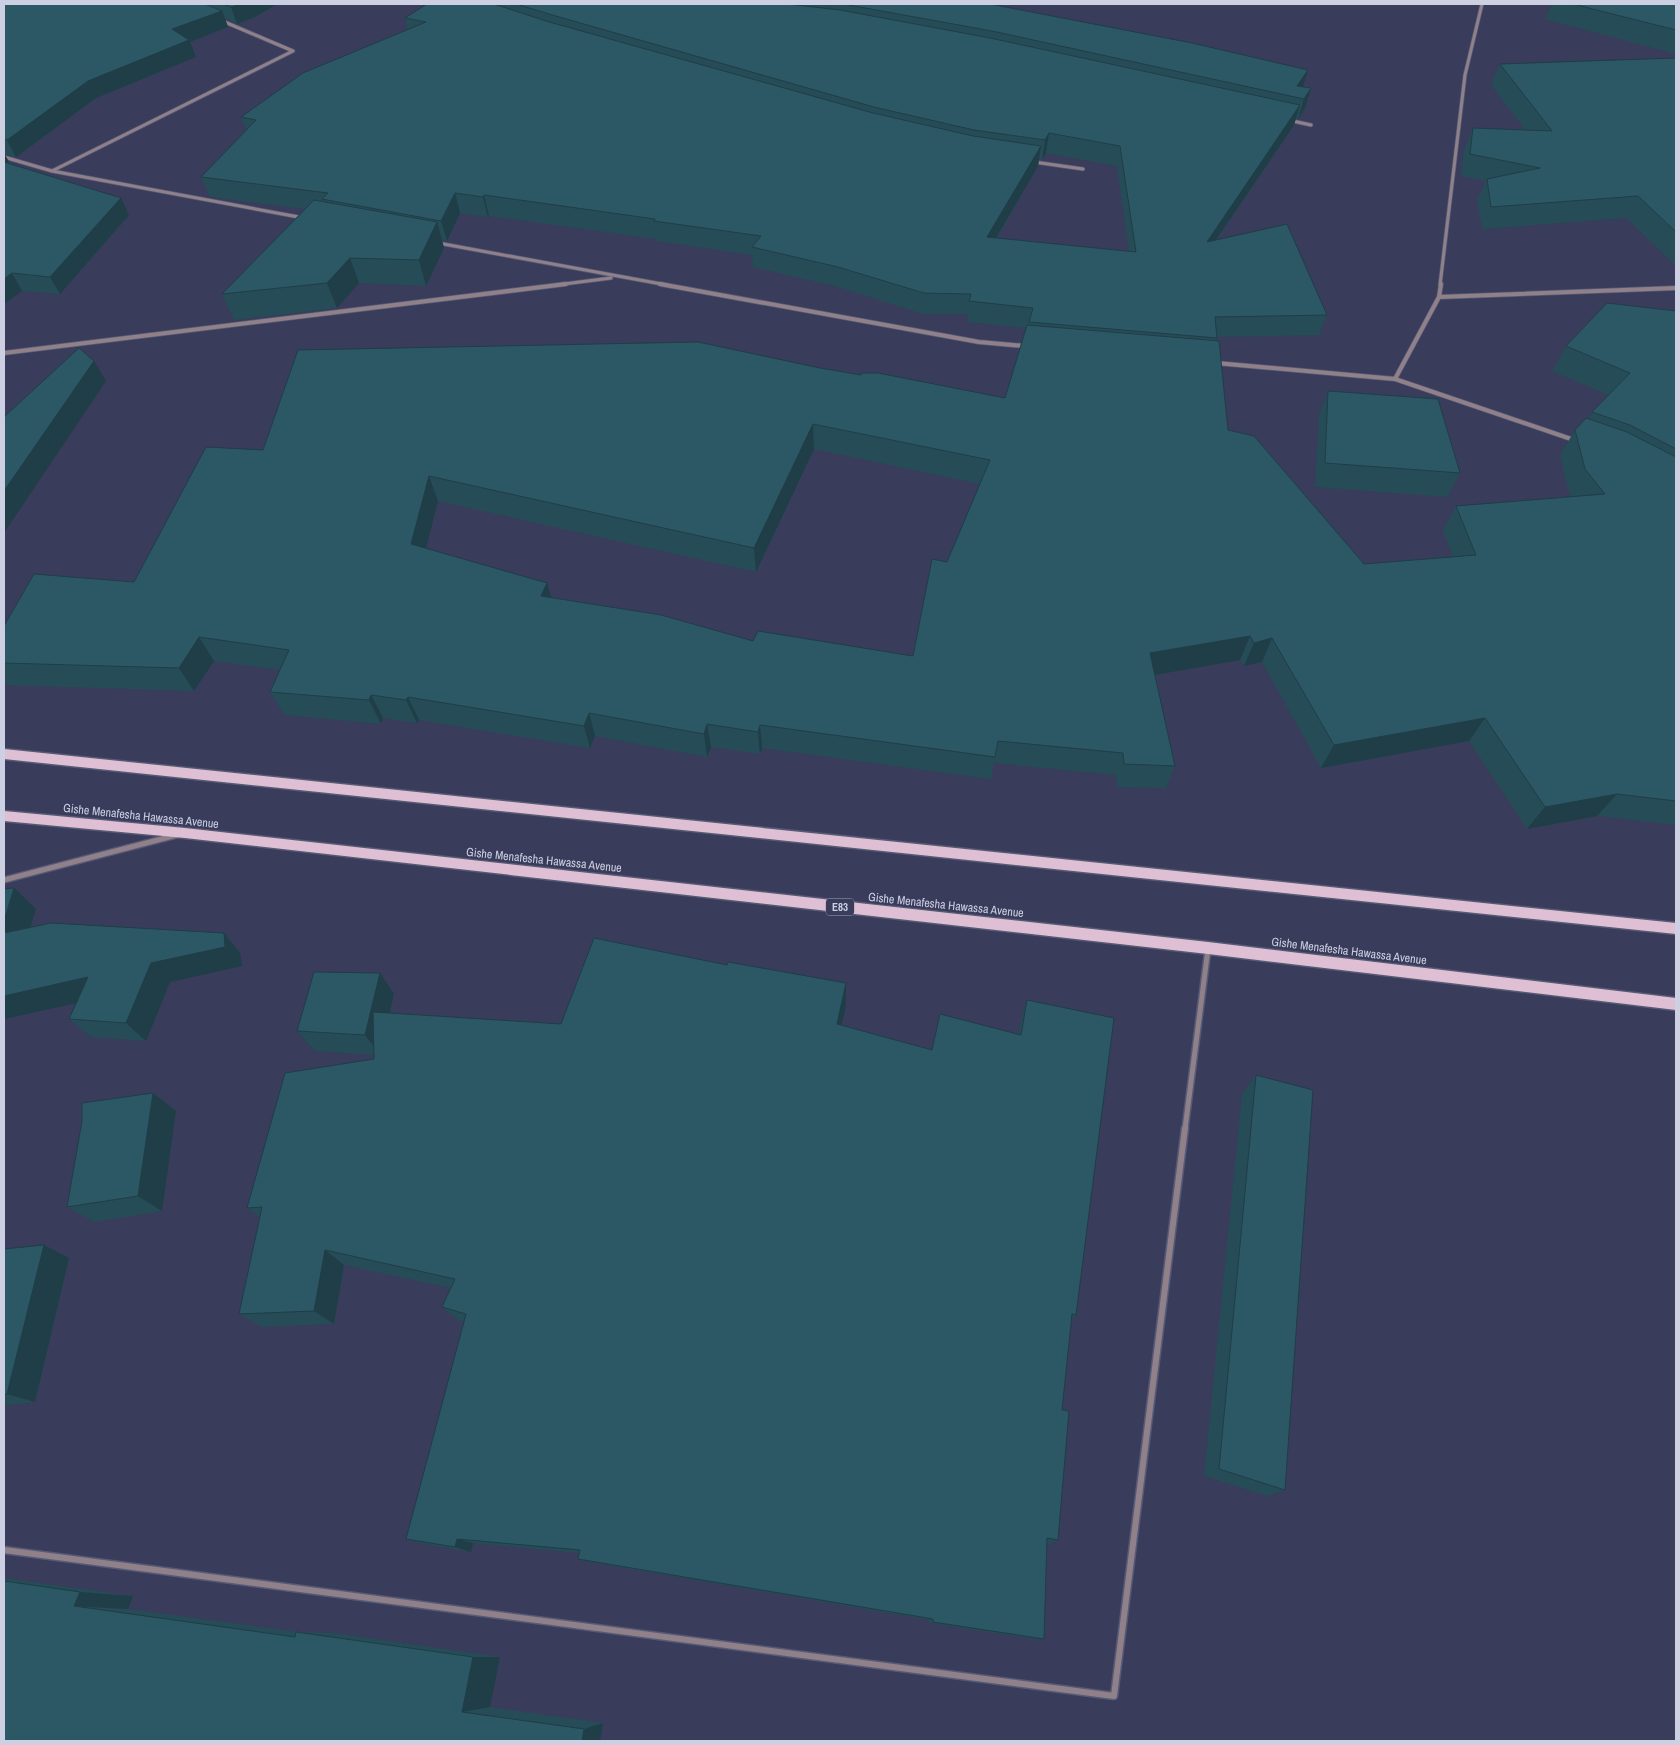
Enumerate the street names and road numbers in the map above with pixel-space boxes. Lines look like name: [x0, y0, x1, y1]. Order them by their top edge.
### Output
street label: Gishe Menafesha Hawassa Avenue: [62, 800, 220, 832]
street label: Gishe Menafesha Hawassa Avenue: [465, 844, 623, 876]
street label: Gishe Menafesha Hawassa Avenue: [867, 889, 1025, 921]
road number: E83: [826, 899, 854, 916]
street label: Gishe Menafesha Hawassa Avenue: [1270, 934, 1428, 968]

